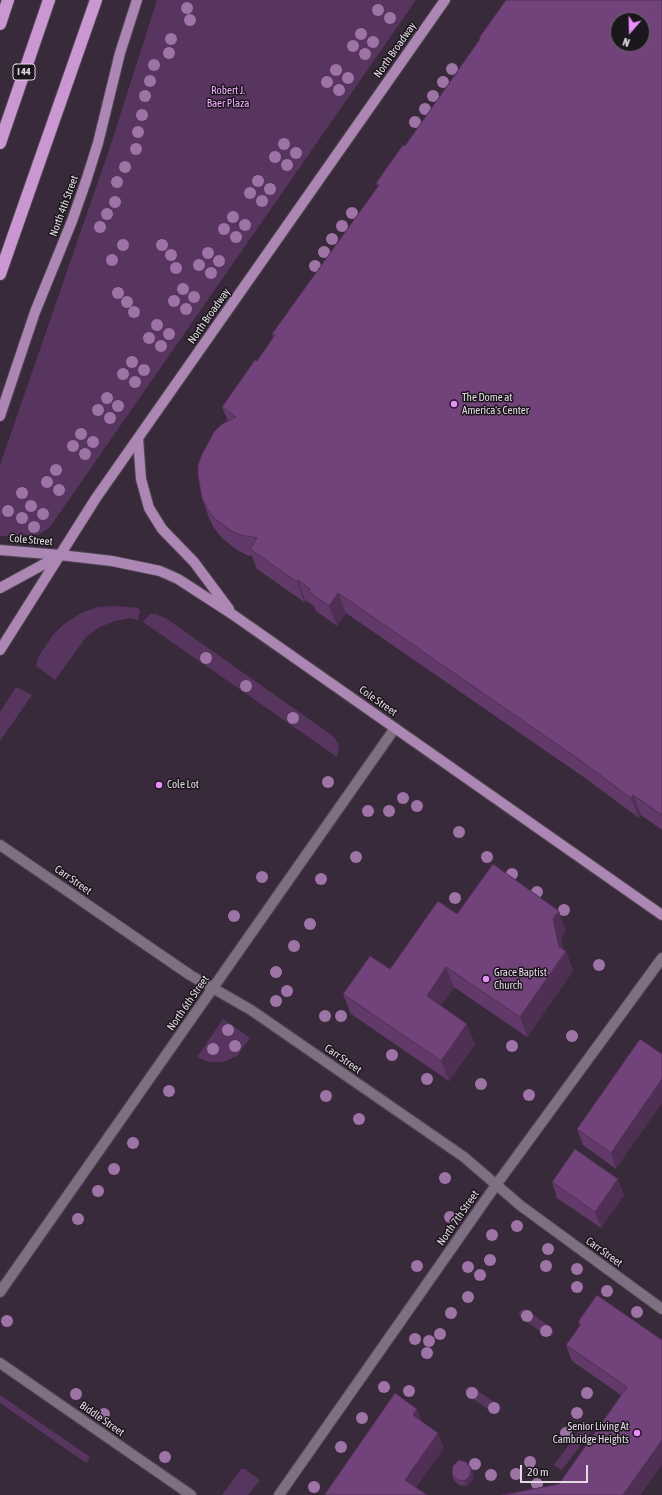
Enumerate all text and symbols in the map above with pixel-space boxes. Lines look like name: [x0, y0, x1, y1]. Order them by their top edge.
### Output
north arrow: [610, 12, 650, 52]
street label: North Broadway: [371, 20, 419, 80]
text: N: [621, 36, 631, 49]
road number: I 44: [13, 64, 35, 80]
park label: Robert J. Baer Plaza: [207, 84, 249, 110]
street label: North 4th Street: [47, 174, 81, 238]
street label: North Broadway: [185, 286, 233, 346]
place label: The Dome at America's Center: [462, 391, 529, 417]
marker: The Dome at America's Center: [449, 399, 459, 409]
street label: Cole Street: [9, 532, 53, 548]
street label: Cole Street: [356, 683, 400, 719]
place label: Cole Lot: [167, 778, 199, 792]
marker: Cole Lot: [154, 780, 164, 790]
street label: Carr Street: [52, 862, 94, 898]
place label: Grace Baptist Church: [494, 966, 547, 992]
street label: North 6th Street: [164, 973, 212, 1033]
marker: Grace Baptist Church: [481, 974, 491, 984]
street label: Carr Street: [322, 1041, 364, 1077]
street label: North 7th Street: [434, 1188, 482, 1248]
street label: Carr Street: [583, 1234, 625, 1270]
street label: Biddle Street: [77, 1399, 127, 1439]
place label: Senior Living At Cambridge Heights: [553, 1420, 629, 1446]
marker: Senior Living At Cambridge Heights: [632, 1428, 642, 1438]
scale bar: [522, 1457, 590, 1483]
text: 20 m: [527, 1465, 549, 1479]

